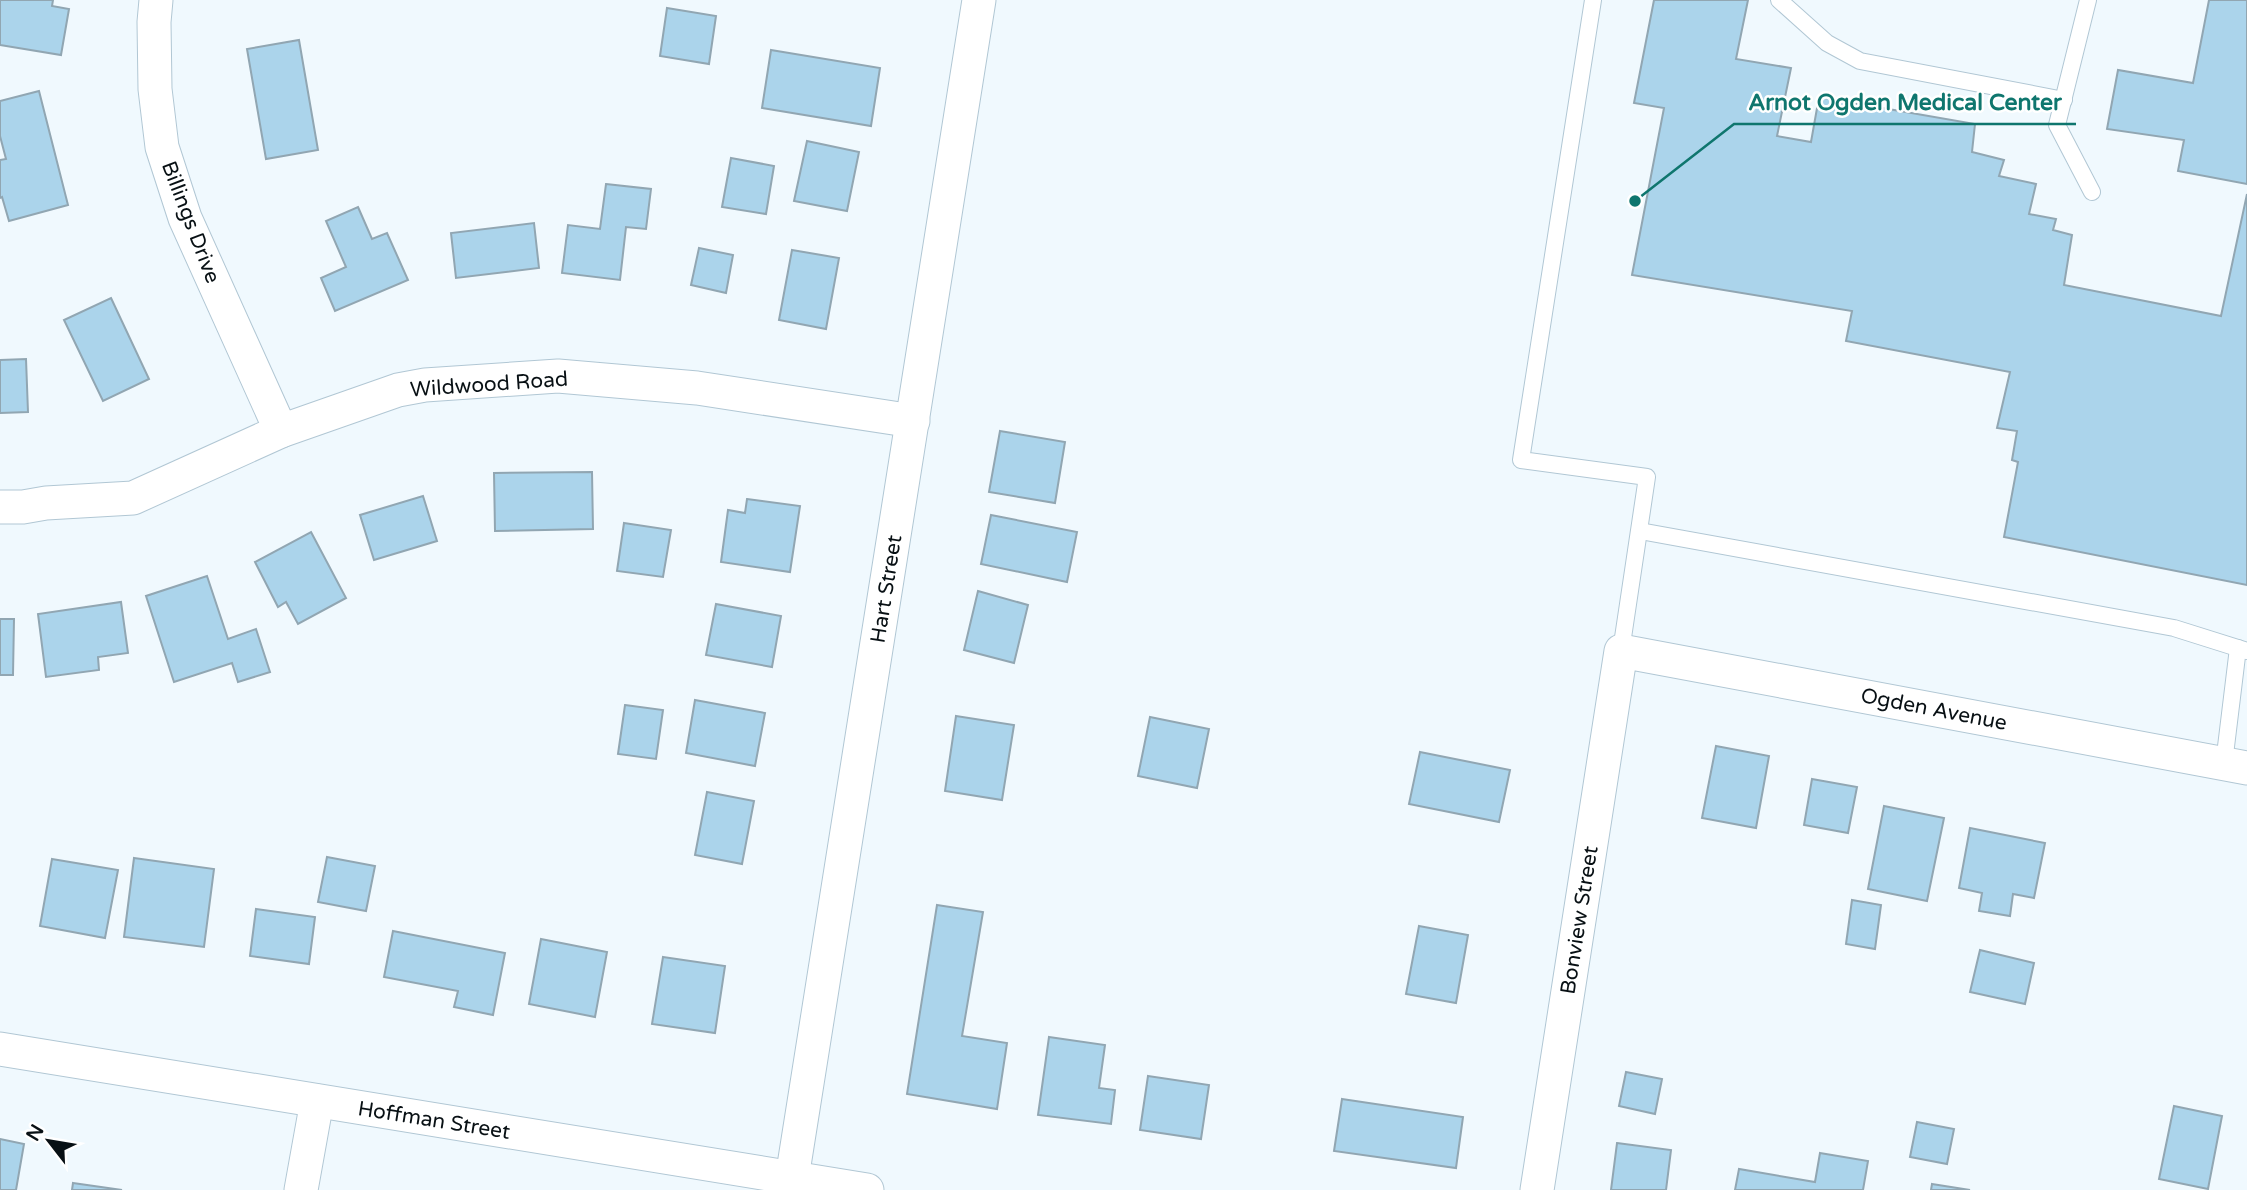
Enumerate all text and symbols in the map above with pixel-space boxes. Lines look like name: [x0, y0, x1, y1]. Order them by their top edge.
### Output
callout: Arnot Ogden Medical Center: [1734, 80, 2076, 124]
text: Arnot Ogden Medical Center: [1748, 89, 2063, 117]
street label: Billings Drive: [156, 158, 225, 287]
street label: Wildwood Road: [409, 367, 569, 402]
street label: Hart Street: [866, 533, 907, 645]
street label: Ogden Avenue: [1859, 683, 2009, 736]
street label: Bonview Street: [1555, 844, 1604, 996]
street label: Hoffman Street: [356, 1096, 512, 1145]
north arrow: [14, 1106, 84, 1176]
text: N: [22, 1121, 49, 1145]

